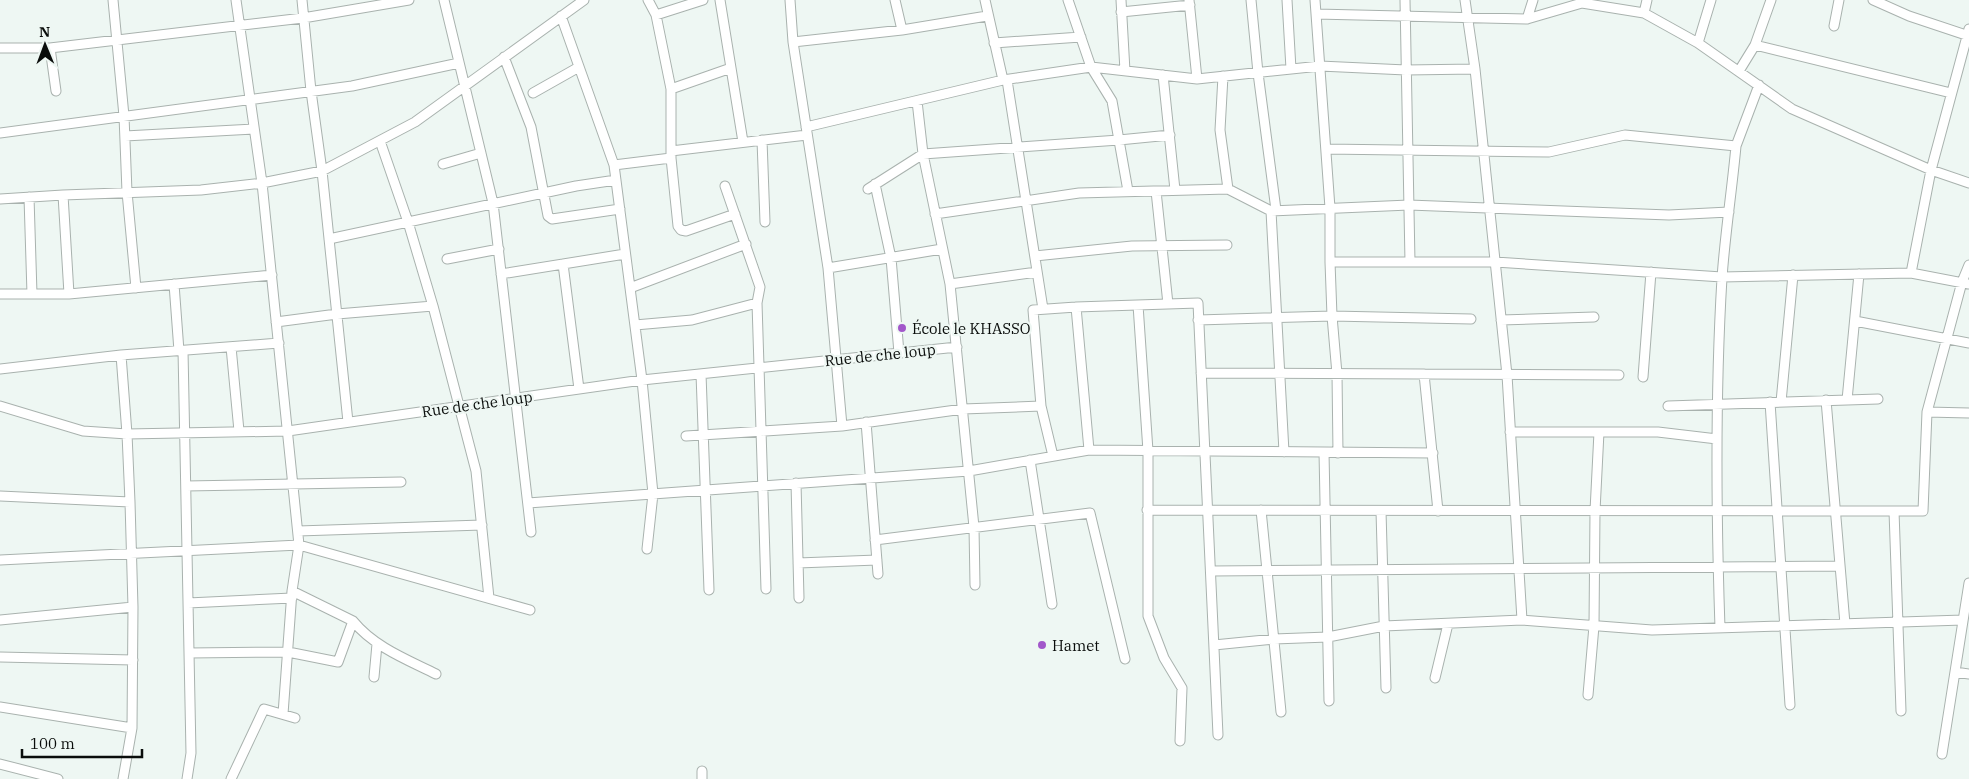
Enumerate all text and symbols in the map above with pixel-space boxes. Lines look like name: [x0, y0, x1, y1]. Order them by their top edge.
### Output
north arrow: [20, 20, 70, 70]
text: N: [39, 23, 50, 41]
place label: École le KHASSO: [912, 319, 1031, 338]
marker: École le KHASSO: [896, 322, 908, 334]
street label: Rue de che loup: [824, 340, 936, 370]
street label: Rue de che loup: [420, 387, 534, 421]
place label: Hamet: [1052, 636, 1100, 655]
marker: Hamet: [1036, 639, 1048, 651]
scale bar: [22, 726, 142, 758]
text: 100 m: [30, 734, 75, 753]

